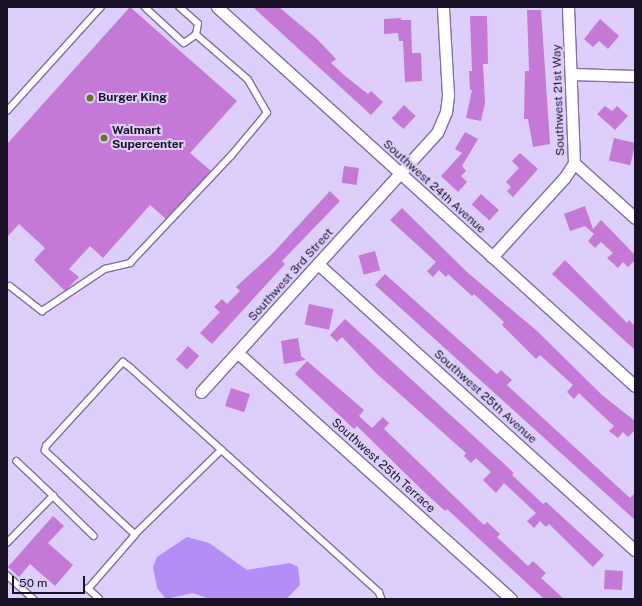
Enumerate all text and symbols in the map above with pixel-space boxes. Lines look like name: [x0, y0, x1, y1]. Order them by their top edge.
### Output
street label: Southwest 21st Way: [550, 44, 568, 156]
place label: Burger King: [98, 91, 167, 105]
marker: Burger King: [85, 93, 95, 103]
place label: Walmart Supercenter: [112, 124, 184, 152]
marker: Walmart Supercenter: [99, 133, 109, 143]
street label: Southwest 24th Avenue: [380, 137, 488, 237]
street label: Southwest 3rd Street: [246, 226, 336, 324]
street label: Southwest 25th Avenue: [431, 347, 539, 447]
street label: Southwest 25th Terrace: [328, 416, 438, 516]
scale bar: [14, 568, 87, 594]
text: 50 m: [19, 576, 47, 590]

